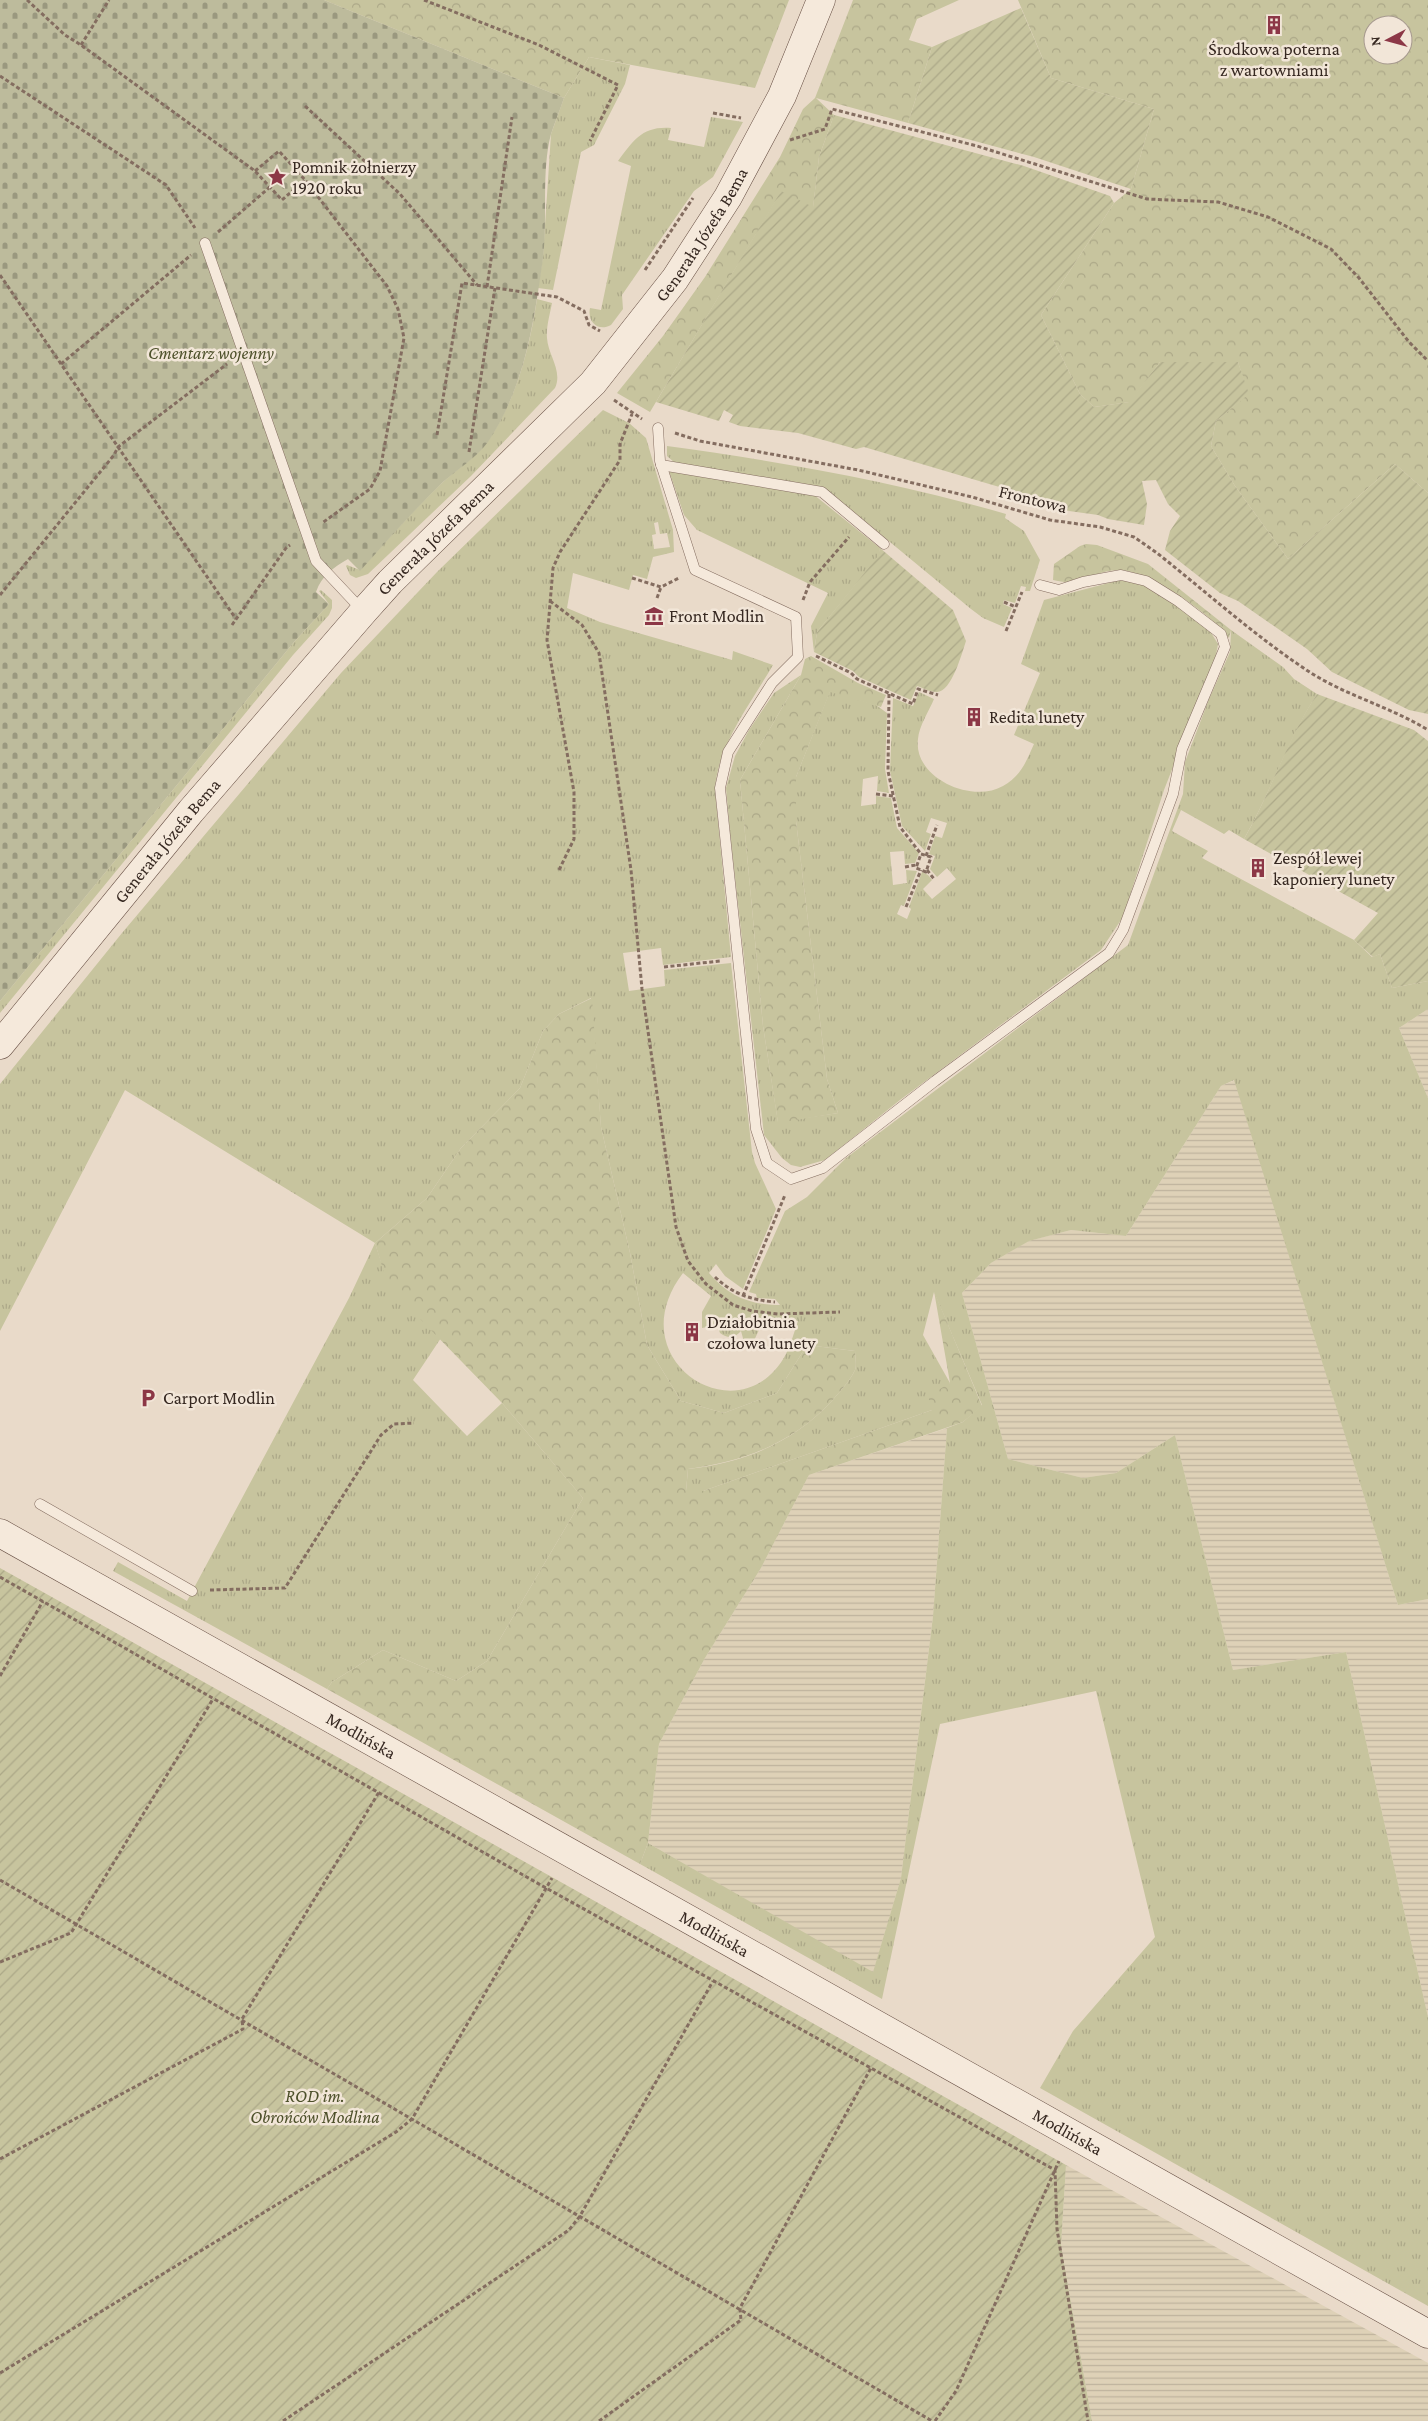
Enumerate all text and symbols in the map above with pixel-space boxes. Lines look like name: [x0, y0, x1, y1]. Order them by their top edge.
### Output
building icon: Środkowa poterna z wartowniami: [1263, 14, 1285, 36]
north arrow: [1363, 15, 1413, 65]
text: N: [1367, 35, 1384, 47]
place label: Środkowa poterna z wartowniami: [1208, 39, 1340, 80]
place label: Pomnik żołnierzy 1920 roku: [292, 157, 417, 198]
street label: Generała Józefa Bema: [651, 164, 752, 305]
place icon: Pomnik żołnierzy 1920 roku: [266, 166, 288, 188]
park label: Cmentarz wojenny: [148, 343, 275, 364]
street label: Generała Józefa Bema: [373, 476, 498, 599]
street label: Frontowa: [997, 481, 1069, 517]
museum icon: Front Modlin: [643, 605, 665, 627]
place label: Front Modlin: [669, 606, 765, 626]
building icon: Redita lunety: [963, 706, 985, 728]
place label: Redita lunety: [989, 707, 1085, 727]
street label: Generała Józefa Bema: [110, 775, 224, 907]
place label: Zespół lewej kaponiery lunety: [1273, 848, 1395, 889]
building icon: Zespół lewej kaponiery lunety: [1247, 857, 1269, 879]
place label: Działobitnia czołowa lunety: [707, 1312, 816, 1353]
building icon: Działobitnia czołowa lunety: [681, 1321, 703, 1343]
parking icon: Carport Modlin: [137, 1387, 159, 1409]
place label: Carport Modlin: [163, 1388, 275, 1408]
street label: Modlińska: [323, 1708, 399, 1763]
street label: Modlińska: [676, 1906, 753, 1961]
park label: ROD im. Obrońców Modlina: [250, 2086, 380, 2127]
street label: Modlińska: [1029, 2104, 1106, 2159]

